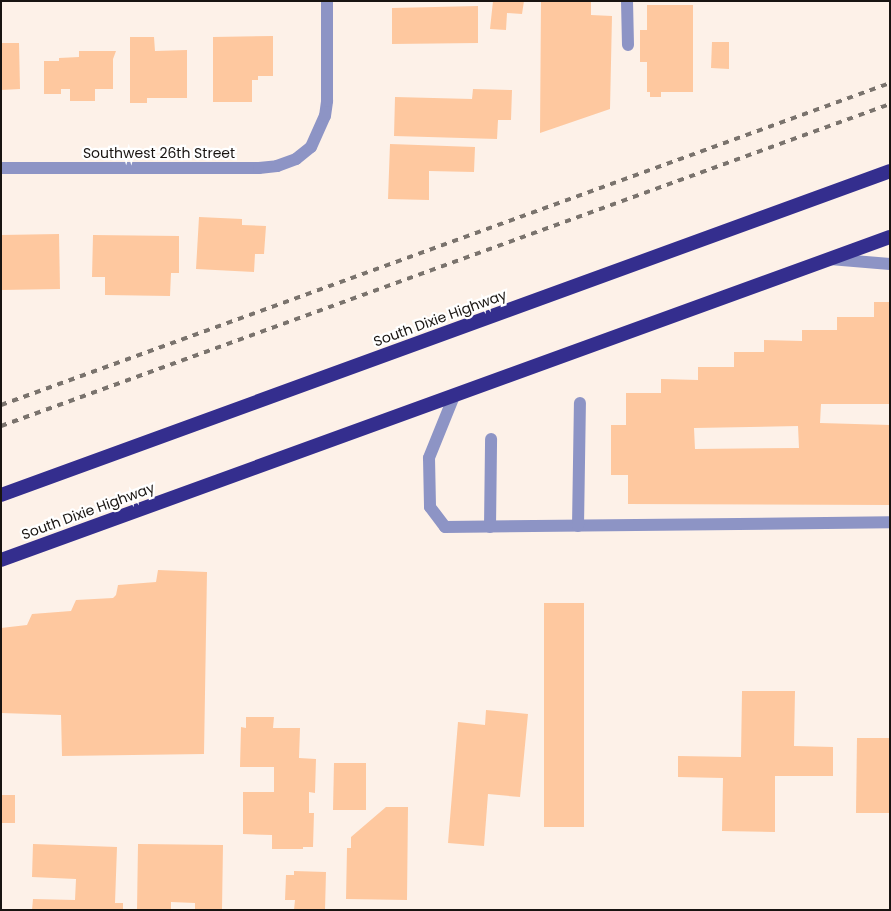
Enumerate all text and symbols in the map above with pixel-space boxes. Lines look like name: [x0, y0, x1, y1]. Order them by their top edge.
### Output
street label: Southwest 26th Street: [83, 145, 235, 161]
street label: South Dixie Highway: [371, 286, 509, 350]
street label: South Dixie Highway: [19, 479, 157, 543]

